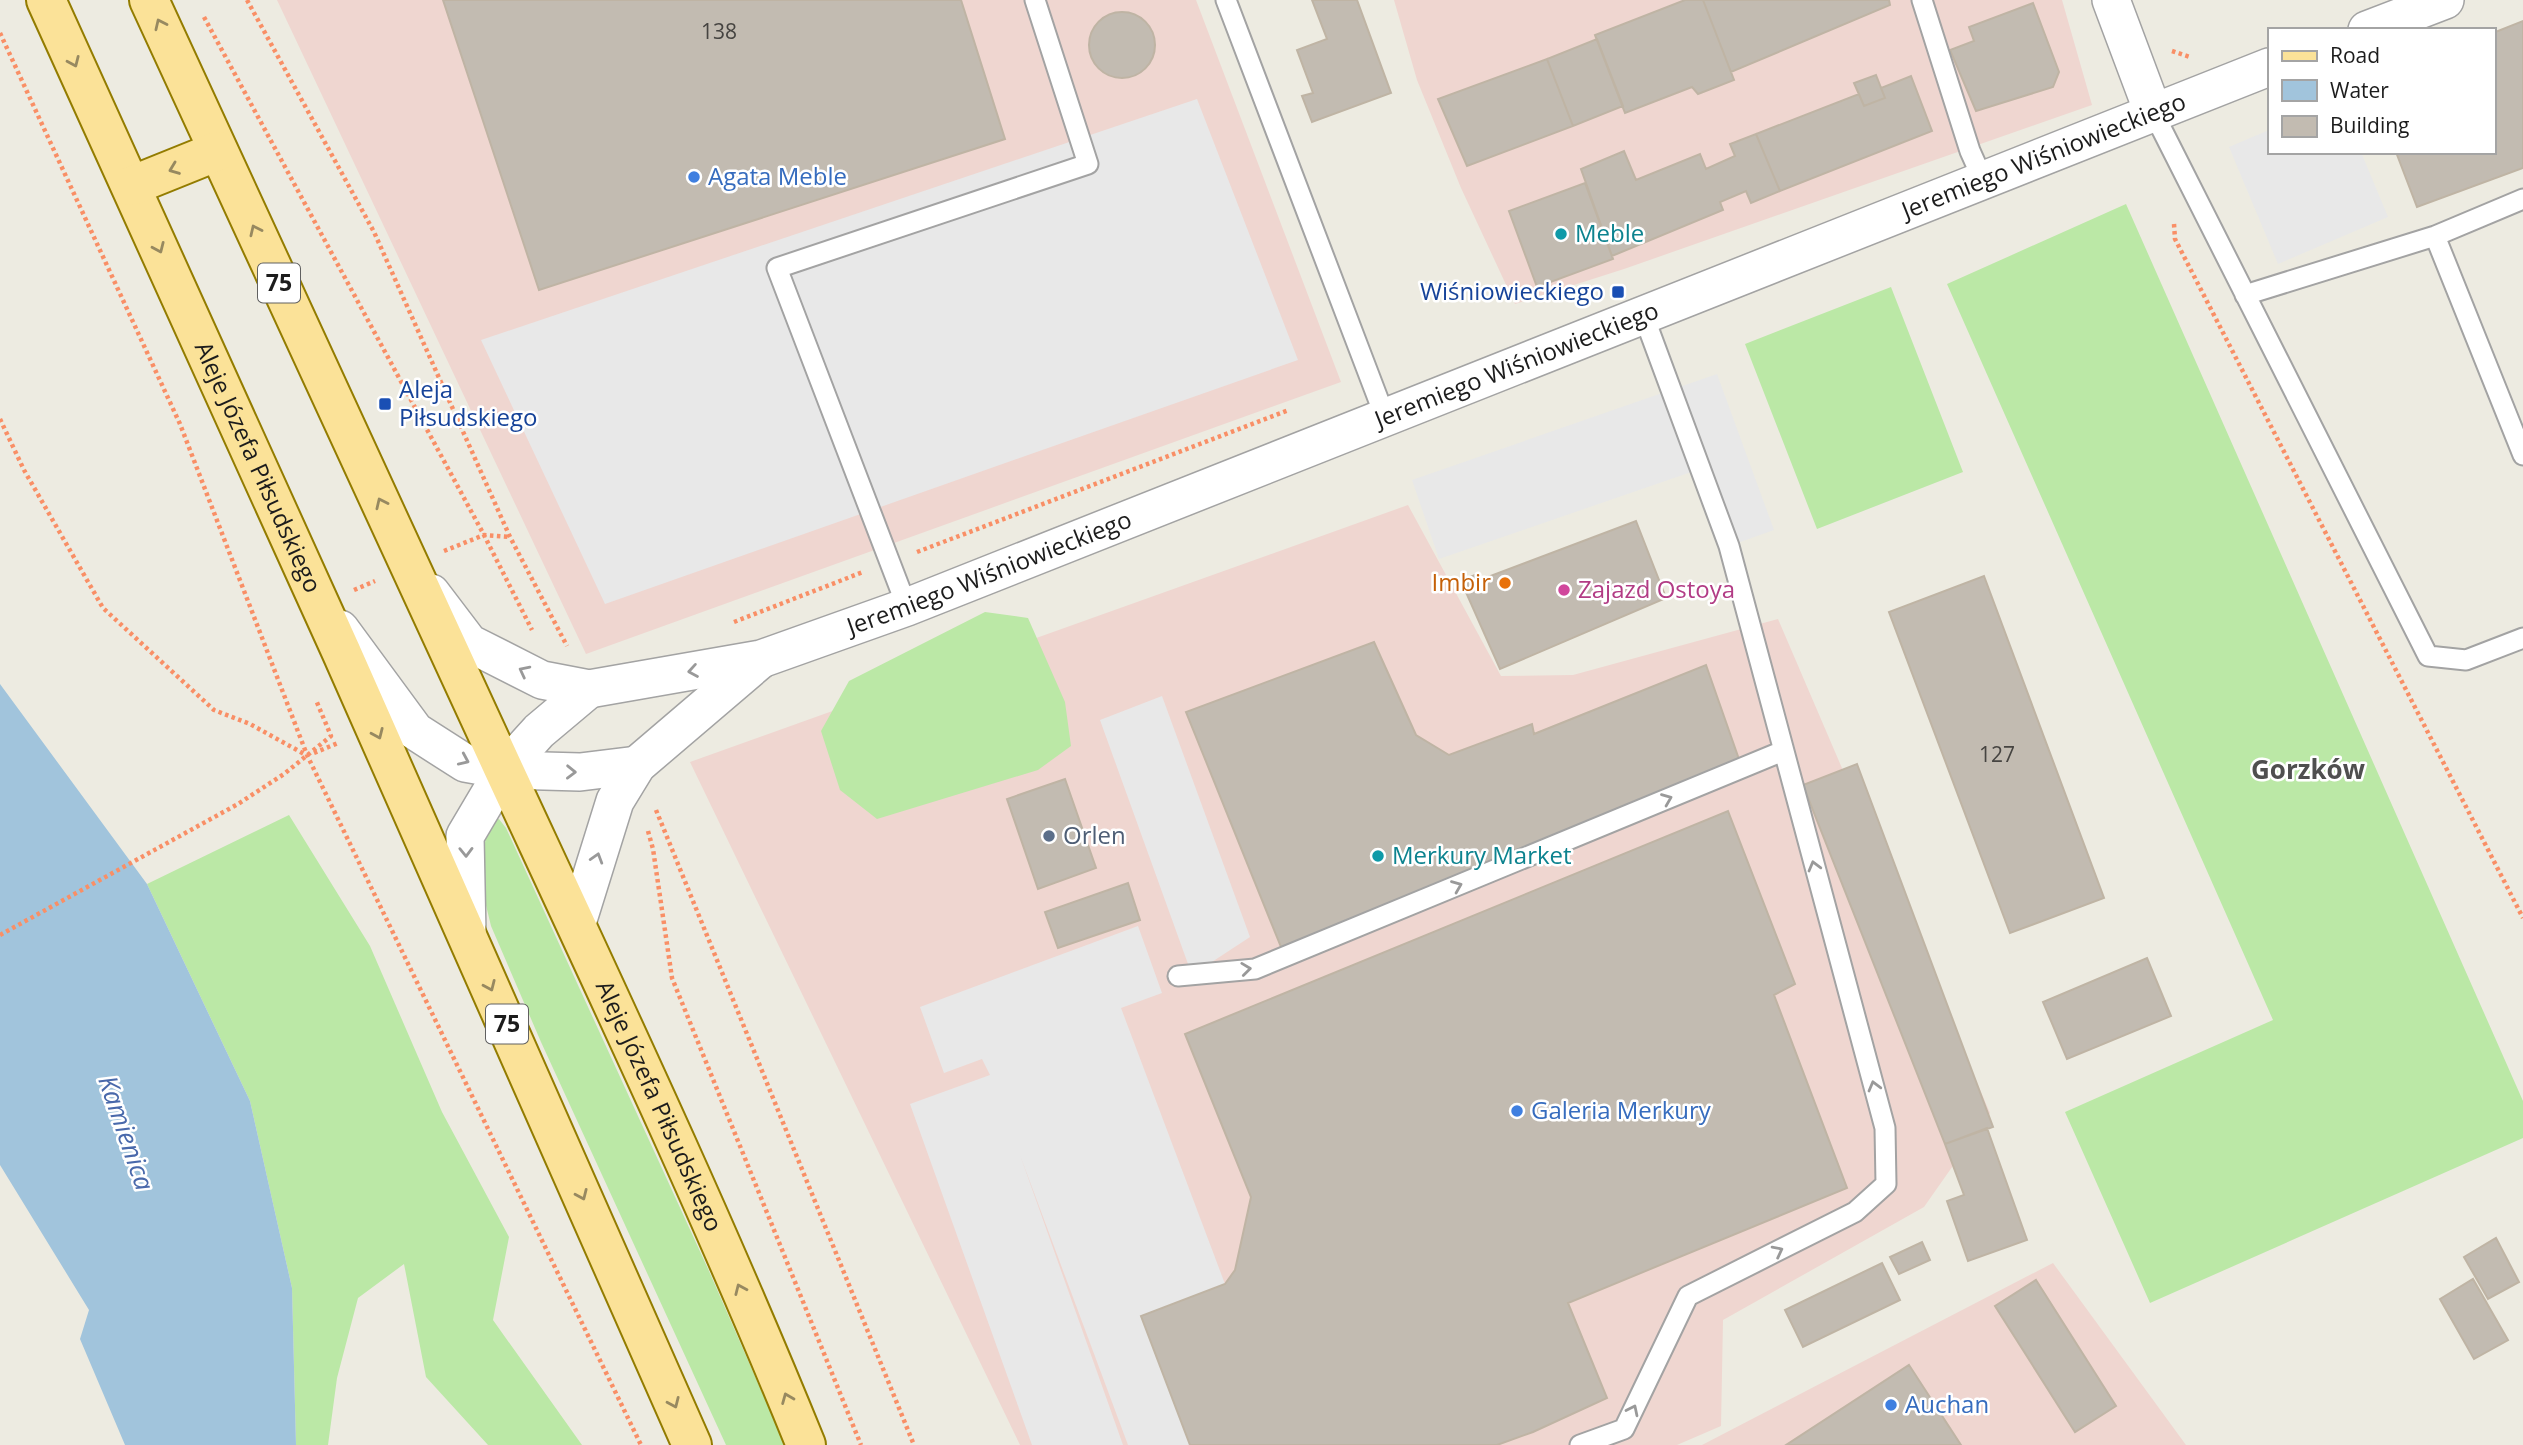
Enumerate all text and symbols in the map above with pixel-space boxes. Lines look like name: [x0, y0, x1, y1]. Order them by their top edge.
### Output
house number: 138: [701, 17, 737, 45]
one-way arrow: [154, 19, 168, 31]
legend: [2268, 28, 2495, 154]
text: Road: [2330, 41, 2380, 69]
one-way arrow: [66, 55, 80, 67]
text: Water: [2330, 76, 2389, 104]
street label: Jeremiego Wiśniowieckiego: [1895, 84, 2190, 227]
text: Building: [2330, 111, 2409, 139]
place label: Agata Meble: [708, 159, 847, 192]
one-way arrow: [169, 160, 181, 174]
marker: Agata Meble: [686, 169, 702, 185]
place label: Meble: [1575, 216, 1644, 249]
one-way arrow: [249, 225, 263, 237]
marker: Meble: [1553, 226, 1569, 242]
one-way arrow: [151, 241, 165, 253]
road number: 75: [258, 264, 300, 302]
place label: Wiśniowieckiego: [1420, 274, 1604, 307]
marker: Wiśniowieckiego: [1610, 284, 1626, 300]
street label: Jeremiego Wiśniowieckiego: [1367, 293, 1663, 436]
street label: Aleje Józefa Piłsudskiego: [188, 336, 330, 597]
place label: Aleja Piłsudskiego: [399, 372, 537, 433]
marker: Aleja Piłsudskiego: [377, 396, 393, 412]
one-way arrow: [376, 498, 390, 511]
street label: Jeremiego Wiśniowieckiego: [840, 502, 1136, 643]
place label: Imbir: [1432, 565, 1491, 598]
place label: Zajazd Ostoya: [1578, 572, 1735, 605]
marker: Imbir: [1497, 575, 1513, 591]
marker: Zajazd Ostoya: [1556, 582, 1572, 598]
one-way arrow: [687, 663, 699, 678]
one-way arrow: [519, 666, 531, 679]
one-way arrow: [370, 727, 384, 739]
house number: 127: [1979, 740, 2015, 768]
district label: Gorzków: [2251, 751, 2365, 787]
one-way arrow: [457, 752, 469, 766]
one-way arrow: [566, 764, 576, 780]
one-way arrow: [1660, 793, 1672, 807]
place label: Orlen: [1063, 818, 1126, 851]
marker: Orlen: [1041, 828, 1057, 844]
place label: Merkury Market: [1392, 838, 1572, 871]
one-way arrow: [458, 847, 473, 858]
marker: Merkury Market: [1370, 848, 1386, 864]
one-way arrow: [589, 852, 604, 864]
one-way arrow: [1808, 860, 1822, 872]
one-way arrow: [1450, 880, 1462, 894]
one-way arrow: [1240, 962, 1252, 977]
street label: Aleje Józefa Piłsudskiego: [589, 975, 731, 1236]
one-way arrow: [482, 979, 496, 992]
road number: 75: [486, 1004, 528, 1044]
water label: Kamienica: [90, 1070, 164, 1195]
one-way arrow: [1868, 1080, 1882, 1092]
place label: Galeria Merkury: [1531, 1093, 1712, 1126]
marker: Galeria Merkury: [1509, 1103, 1525, 1119]
one-way arrow: [574, 1187, 588, 1200]
one-way arrow: [1771, 1245, 1783, 1259]
one-way arrow: [734, 1284, 748, 1296]
place label: Auchan: [1905, 1387, 1989, 1420]
one-way arrow: [782, 1393, 796, 1405]
one-way arrow: [666, 1396, 680, 1408]
marker: Auchan: [1883, 1397, 1899, 1413]
one-way arrow: [1625, 1405, 1639, 1417]

